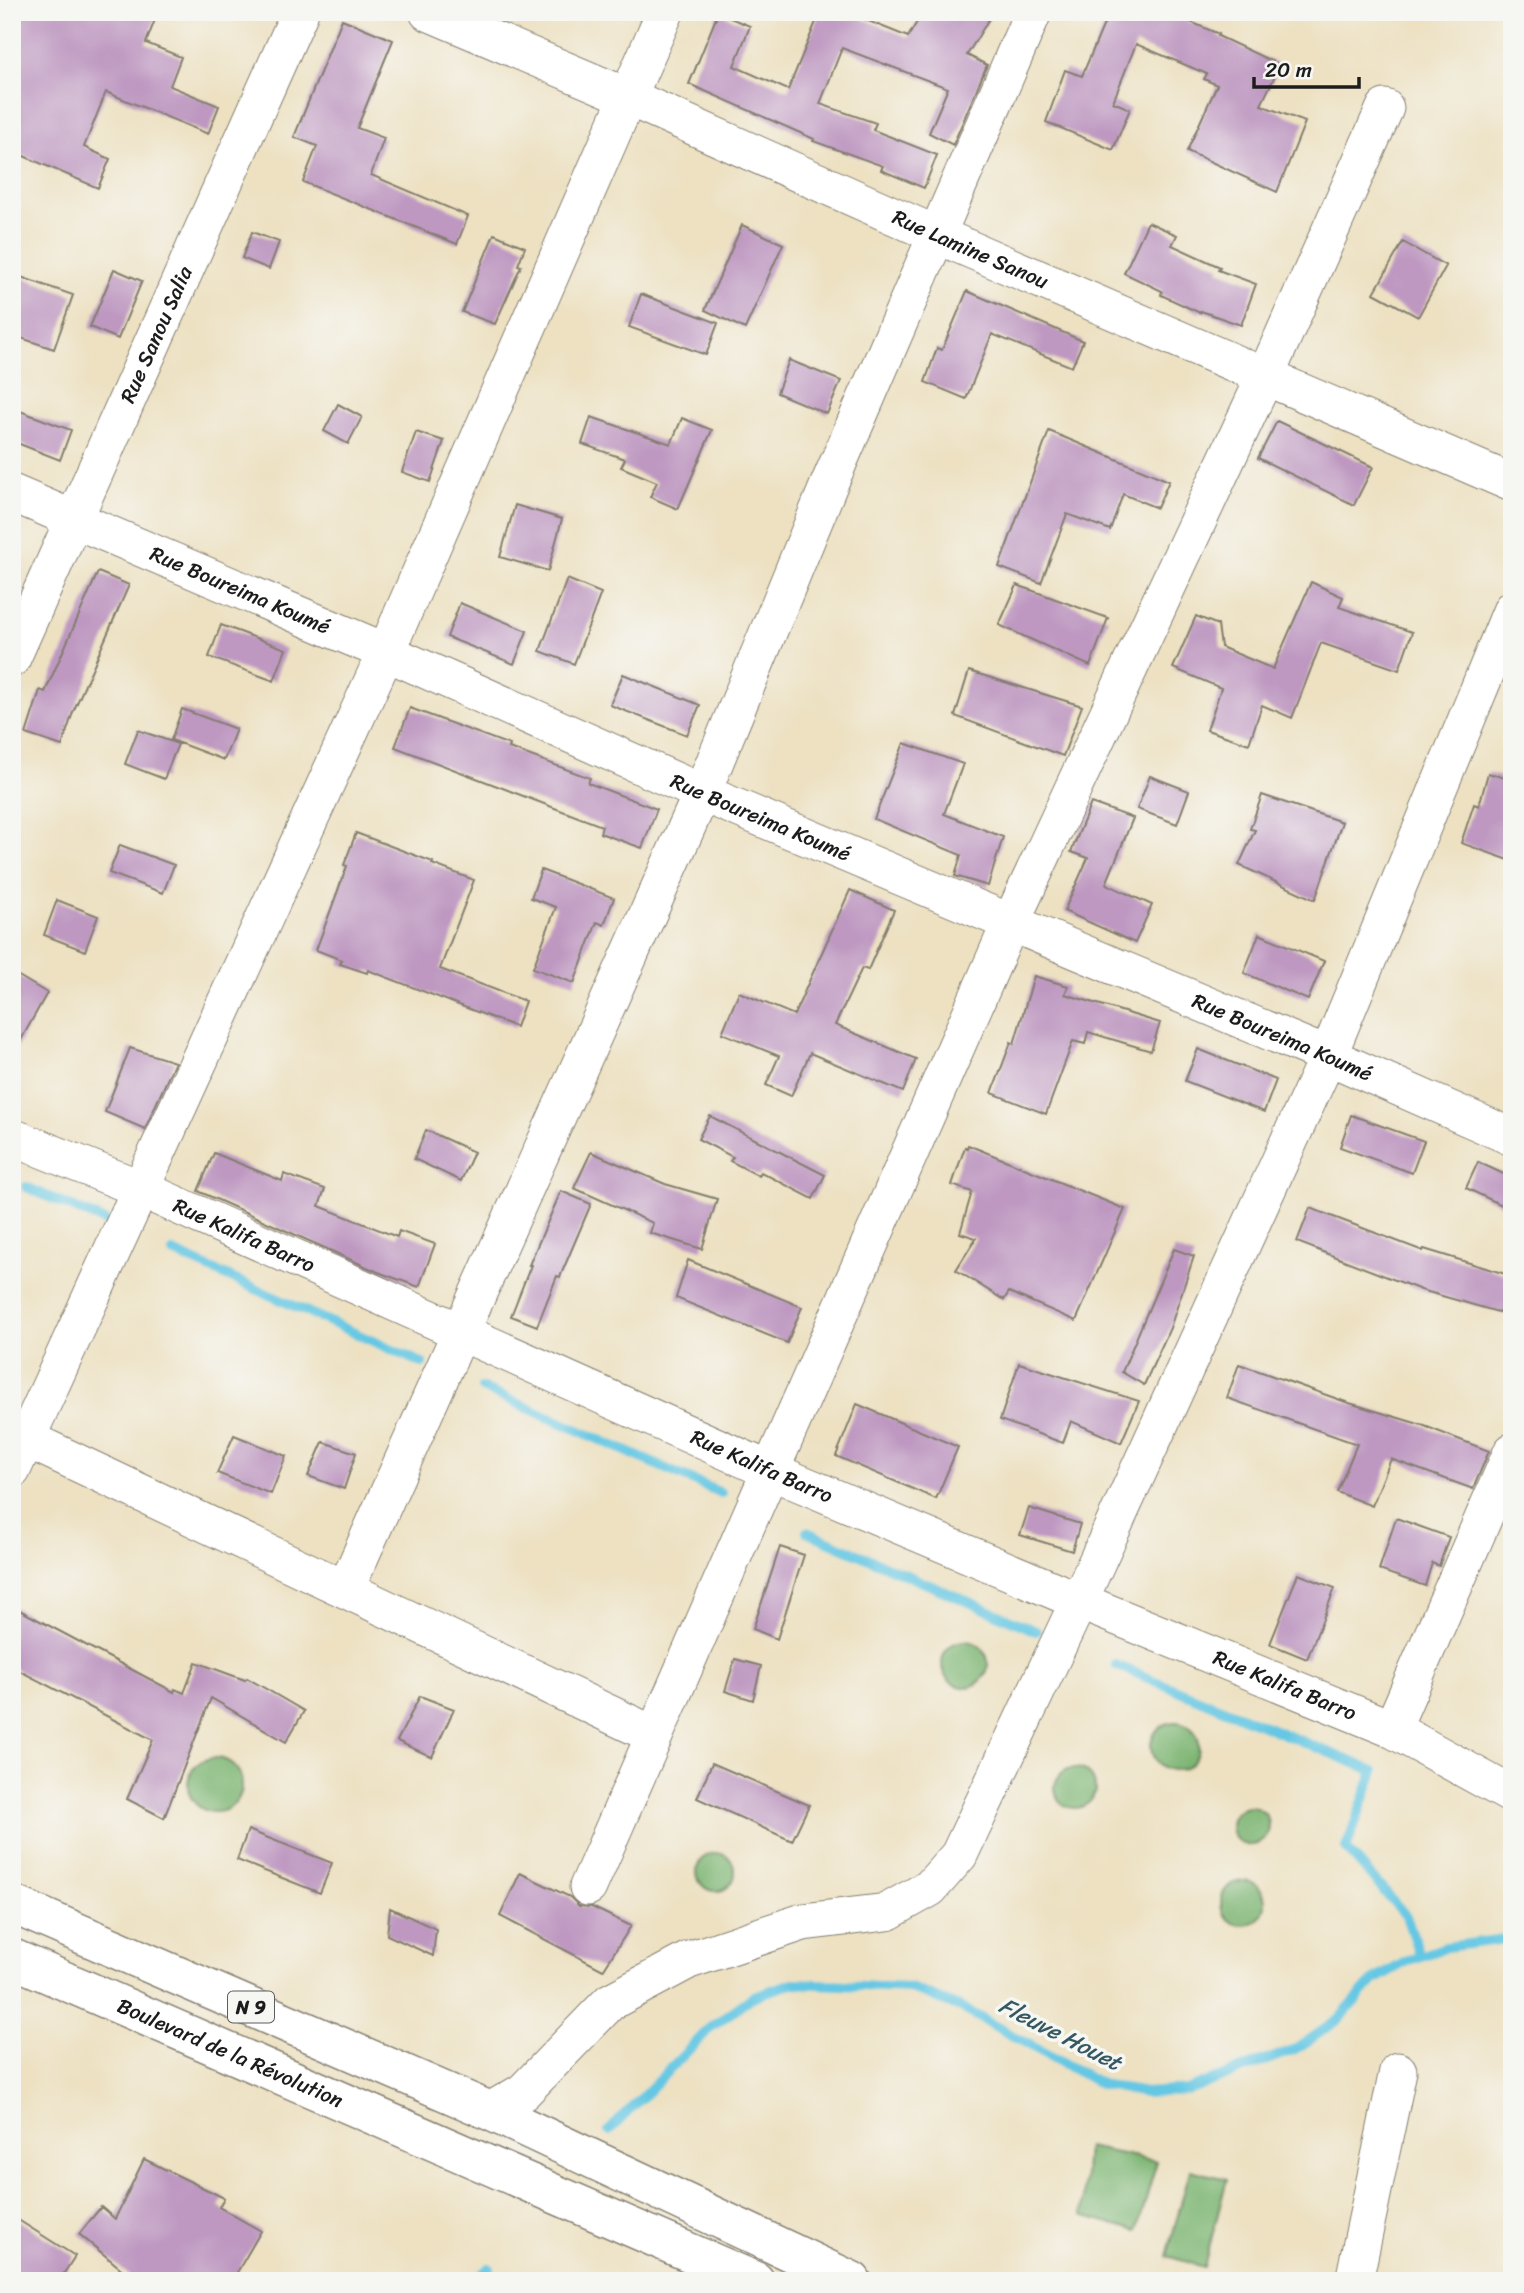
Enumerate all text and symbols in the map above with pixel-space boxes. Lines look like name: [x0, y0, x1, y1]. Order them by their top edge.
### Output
scale bar: [1254, 46, 1360, 90]
text: 20 m: [1265, 51, 1312, 89]
street label: Rue Lamine Sanou: [886, 198, 1055, 300]
street label: Rue Sanou Salia: [109, 259, 204, 409]
street label: Rue Boureima Koumé: [144, 535, 337, 645]
street label: Rue Boureima Koumé: [664, 762, 857, 873]
street label: Rue Boureima Koumé: [1186, 982, 1379, 1092]
street label: Rue Kalifa Barro: [167, 1187, 322, 1284]
street label: Rue Kalifa Barro: [684, 1418, 839, 1514]
street label: Rue Kalifa Barro: [1207, 1639, 1363, 1732]
water label: Fleuve Houet: [992, 1986, 1131, 2084]
street label: Boulevard de la Révolution: [111, 1987, 350, 2119]
road number: N 9: [228, 1992, 274, 2022]

